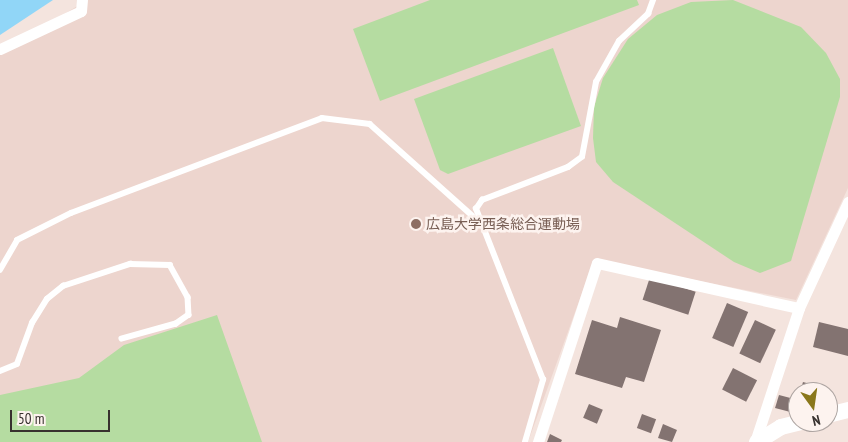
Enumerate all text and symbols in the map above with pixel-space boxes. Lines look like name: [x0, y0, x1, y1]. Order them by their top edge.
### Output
place label: 広島大学西条総合運動場: [426, 216, 580, 232]
marker: 広島大学西条総合運動場: [410, 218, 422, 230]
north arrow: [788, 382, 838, 432]
scale bar: [12, 400, 112, 432]
text: 50 m: [18, 409, 44, 428]
text: N: [811, 411, 822, 430]

